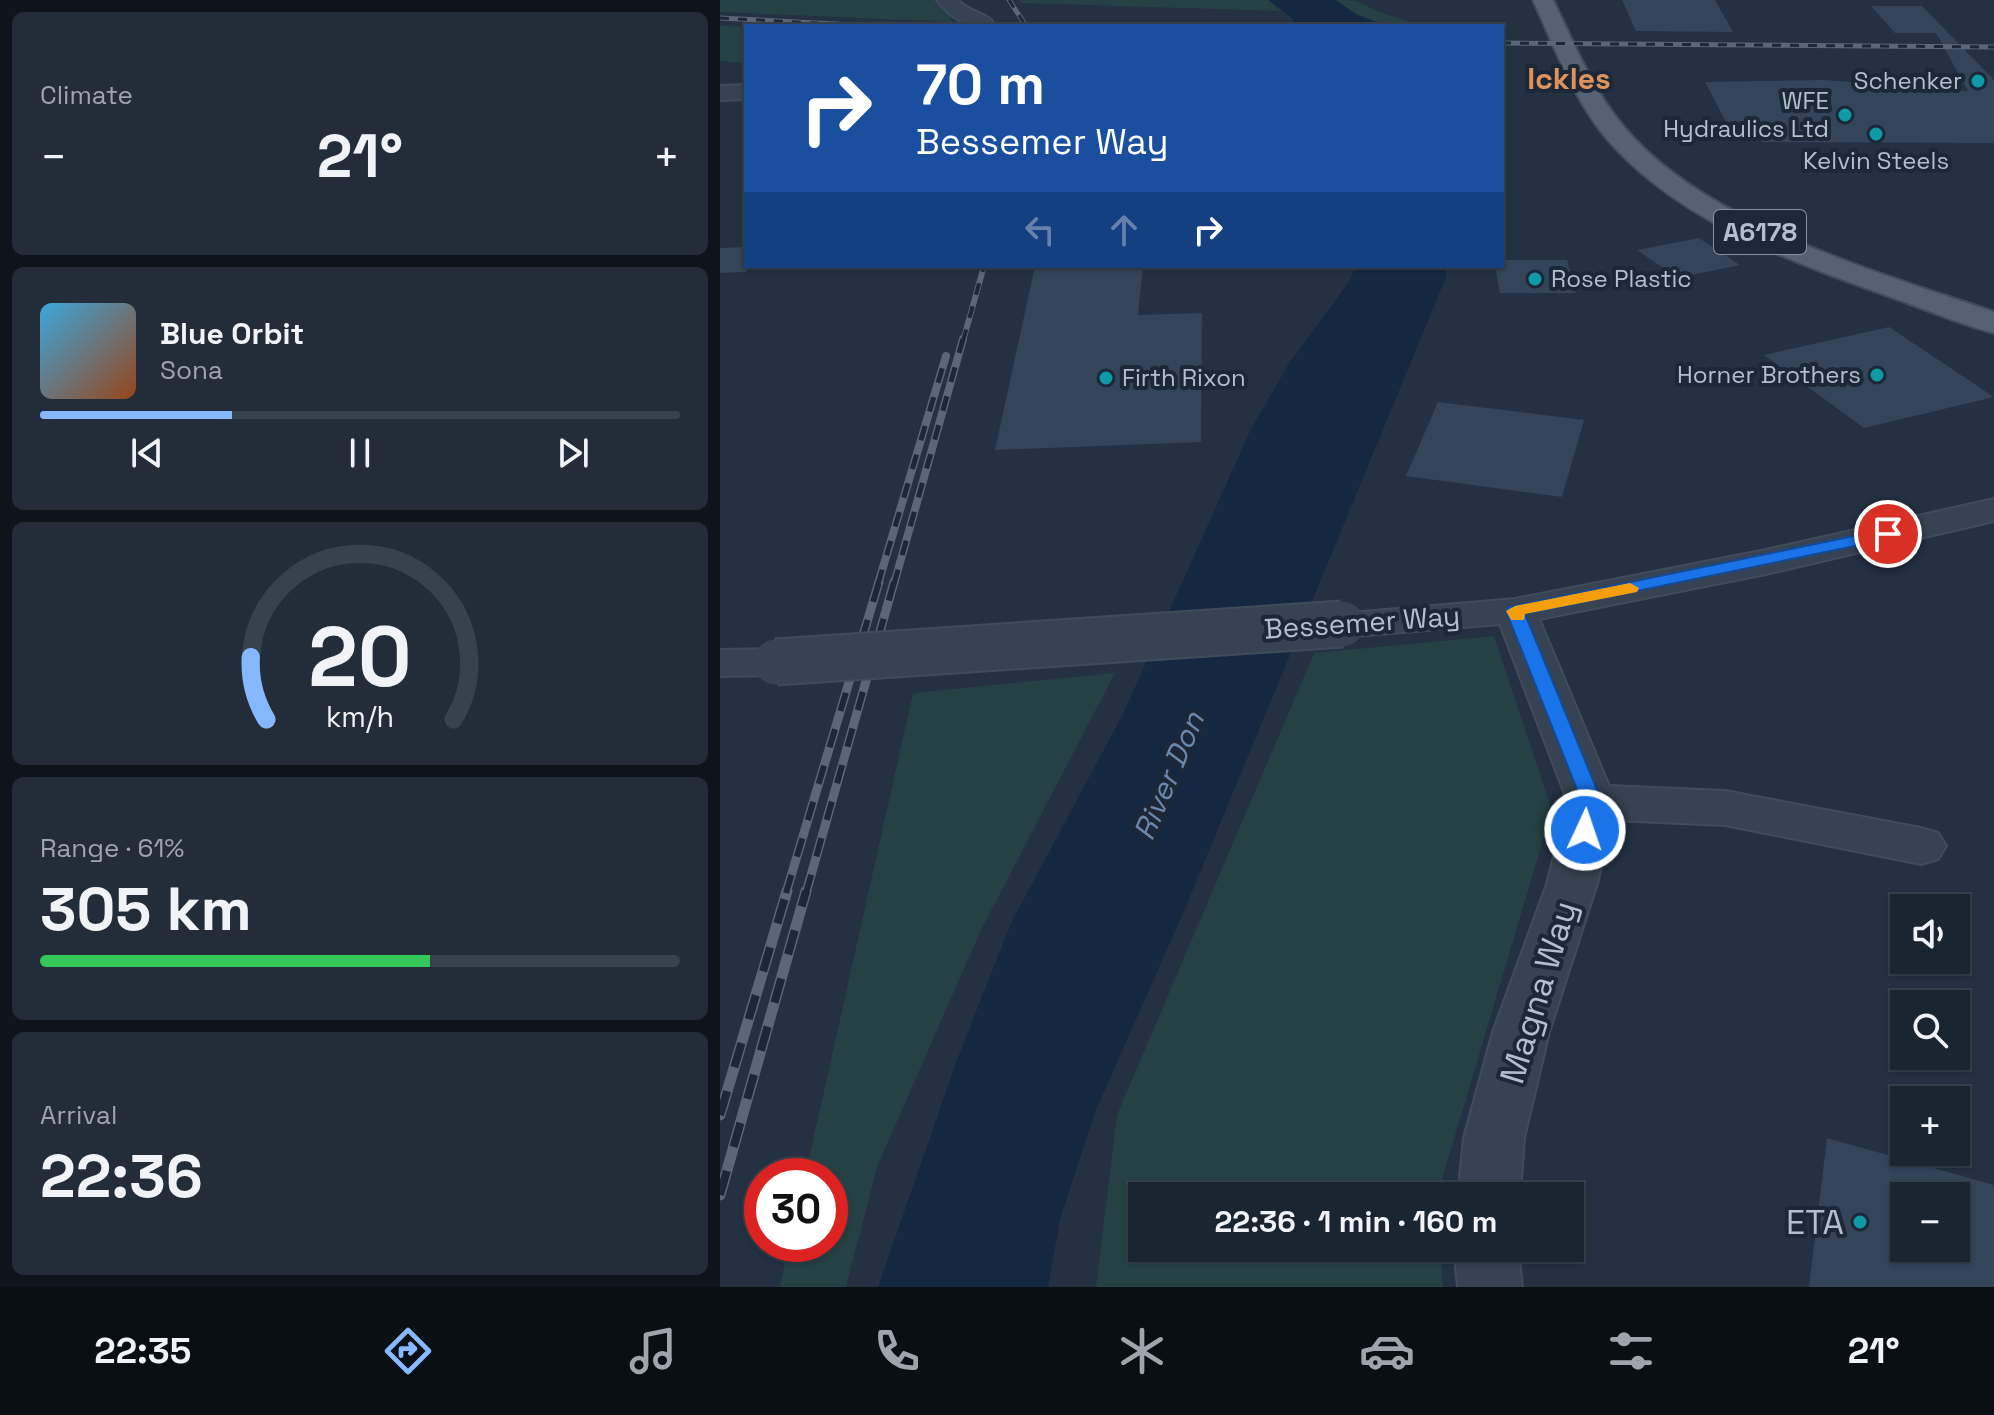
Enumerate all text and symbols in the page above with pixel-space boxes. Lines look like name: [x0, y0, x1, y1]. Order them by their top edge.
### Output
text: 70 m: [916, 49, 1045, 120]
icon: right: [784, 56, 888, 160]
district label: Ickles: [1527, 59, 1611, 98]
place label: Schenker: [1854, 65, 1962, 96]
marker: Schenker: [1969, 72, 1987, 90]
text: Climate: [40, 78, 133, 112]
place label: WFE Hydraulics Ltd: [1663, 85, 1829, 144]
marker: WFE Hydraulics Ltd: [1836, 106, 1854, 124]
text: 21°: [317, 118, 403, 195]
text: Bessemer Way: [916, 119, 1169, 165]
marker: Kelvin Steels: [1867, 125, 1885, 143]
text: −: [40, 129, 67, 185]
text: +: [653, 129, 680, 185]
place label: Kelvin Steels: [1803, 145, 1949, 176]
icon: left: [1018, 208, 1062, 252]
icon: ahead: [1102, 208, 1146, 252]
icon: right: [1186, 208, 1230, 252]
road number: A6178: [1714, 210, 1806, 254]
place label: Rose Plastic: [1551, 263, 1692, 294]
marker: Rose Plastic: [1526, 270, 1544, 288]
text: Blue Orbit: [160, 314, 304, 353]
text: Sona: [160, 353, 223, 387]
place label: Horner Brothers: [1677, 359, 1861, 390]
place label: Firth Rixon: [1122, 362, 1246, 393]
marker: Horner Brothers: [1868, 366, 1886, 384]
marker: Firth Rixon: [1097, 369, 1115, 387]
icon: previous: [125, 431, 169, 475]
icon: pause: [338, 431, 382, 475]
icon: next: [551, 431, 595, 475]
pin: [1854, 500, 1922, 568]
icon: arrive: [1866, 512, 1910, 556]
street label: Bessemer Way: [1263, 597, 1461, 647]
text: 20: [308, 603, 412, 709]
text: km/h: [326, 699, 394, 735]
water label: River Don: [1124, 705, 1213, 846]
position arrow: [1543, 788, 1627, 872]
text: Range · 61%: [40, 831, 184, 865]
text: 305 km: [40, 871, 252, 948]
map controls: [1890, 894, 1970, 1262]
button: sound: [1890, 894, 1970, 974]
street label: Magna Way: [1490, 896, 1587, 1089]
button: search: [1890, 990, 1970, 1070]
button: +: [1890, 1086, 1970, 1166]
text: Arrival: [40, 1098, 117, 1132]
text: 22:36: [40, 1138, 203, 1215]
speed limit sign: 30: [744, 1158, 848, 1262]
button: −: [1890, 1182, 1970, 1262]
place label: ETA: [1786, 1201, 1844, 1244]
text: 22:36 · 1 min · 160 m: [1215, 1202, 1497, 1241]
marker: ETA: [1851, 1213, 1869, 1231]
icon: directions: [380, 1323, 436, 1379]
icon: music: [625, 1323, 681, 1379]
icon: phone: [869, 1323, 925, 1379]
icon: climate: [1114, 1323, 1170, 1379]
icon: car: [1359, 1323, 1415, 1379]
icon: filters: [1603, 1323, 1659, 1379]
text: 22:35: [94, 1328, 191, 1374]
text: 21°: [1848, 1328, 1900, 1374]

